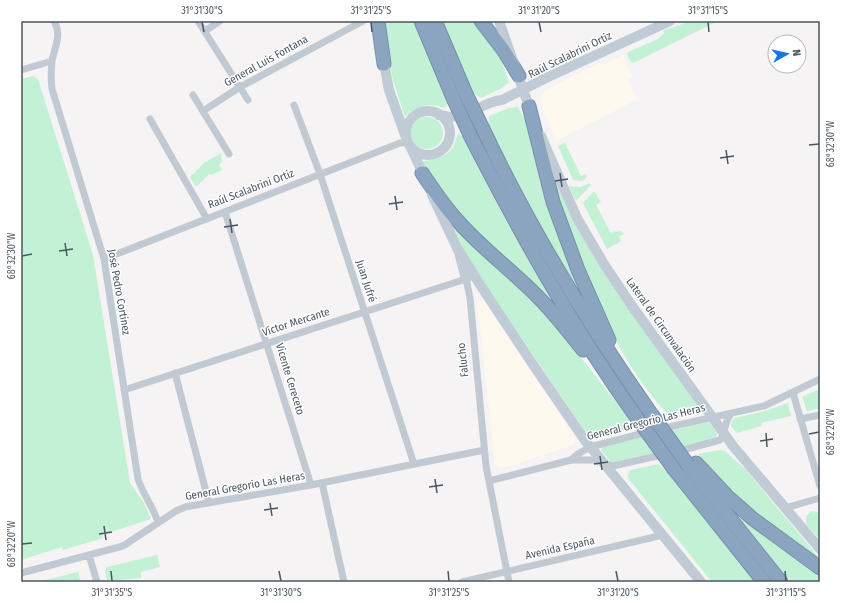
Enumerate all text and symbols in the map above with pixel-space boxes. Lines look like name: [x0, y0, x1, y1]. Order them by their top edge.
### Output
text: 31°31'30"S: [181, 5, 223, 17]
text: 31°31'25"S: [351, 5, 391, 17]
text: 31°31'20"S: [518, 5, 560, 17]
text: 31°31'15"S: [688, 5, 728, 17]
street label: Raúl Scalabrini Ortiz: [526, 29, 614, 81]
street label: General Luis Fontana: [222, 33, 310, 89]
north arrow: [767, 34, 807, 74]
text: N: [790, 49, 803, 57]
text: 68°32'30"W: [825, 120, 837, 167]
street label: Raúl Scalabrini Ortiz: [206, 166, 296, 211]
text: 68°32'30"W: [6, 232, 18, 279]
street label: José Pedro Cortinez: [105, 248, 133, 337]
street label: Juan Jufré: [353, 258, 379, 304]
street label: Lateral de Circunvalación: [623, 275, 699, 375]
street label: Víctor Mercante: [261, 305, 331, 339]
street label: Vicente Cereceto: [273, 341, 307, 417]
street label: Falucho: [455, 342, 471, 378]
street label: General Gregorio Las Heras: [586, 401, 707, 443]
text: 68°32'20"W: [825, 408, 837, 455]
street label: General Gregorio Las Heras: [184, 469, 306, 503]
text: 68°32'20"W: [6, 520, 18, 567]
street label: Avenida España: [524, 534, 596, 562]
text: 31°31'35"S: [92, 587, 132, 599]
text: 31°31'30"S: [260, 587, 302, 599]
text: 31°31'25"S: [429, 587, 469, 599]
text: 31°31'20"S: [597, 587, 639, 599]
text: 31°31'15"S: [766, 587, 806, 599]

